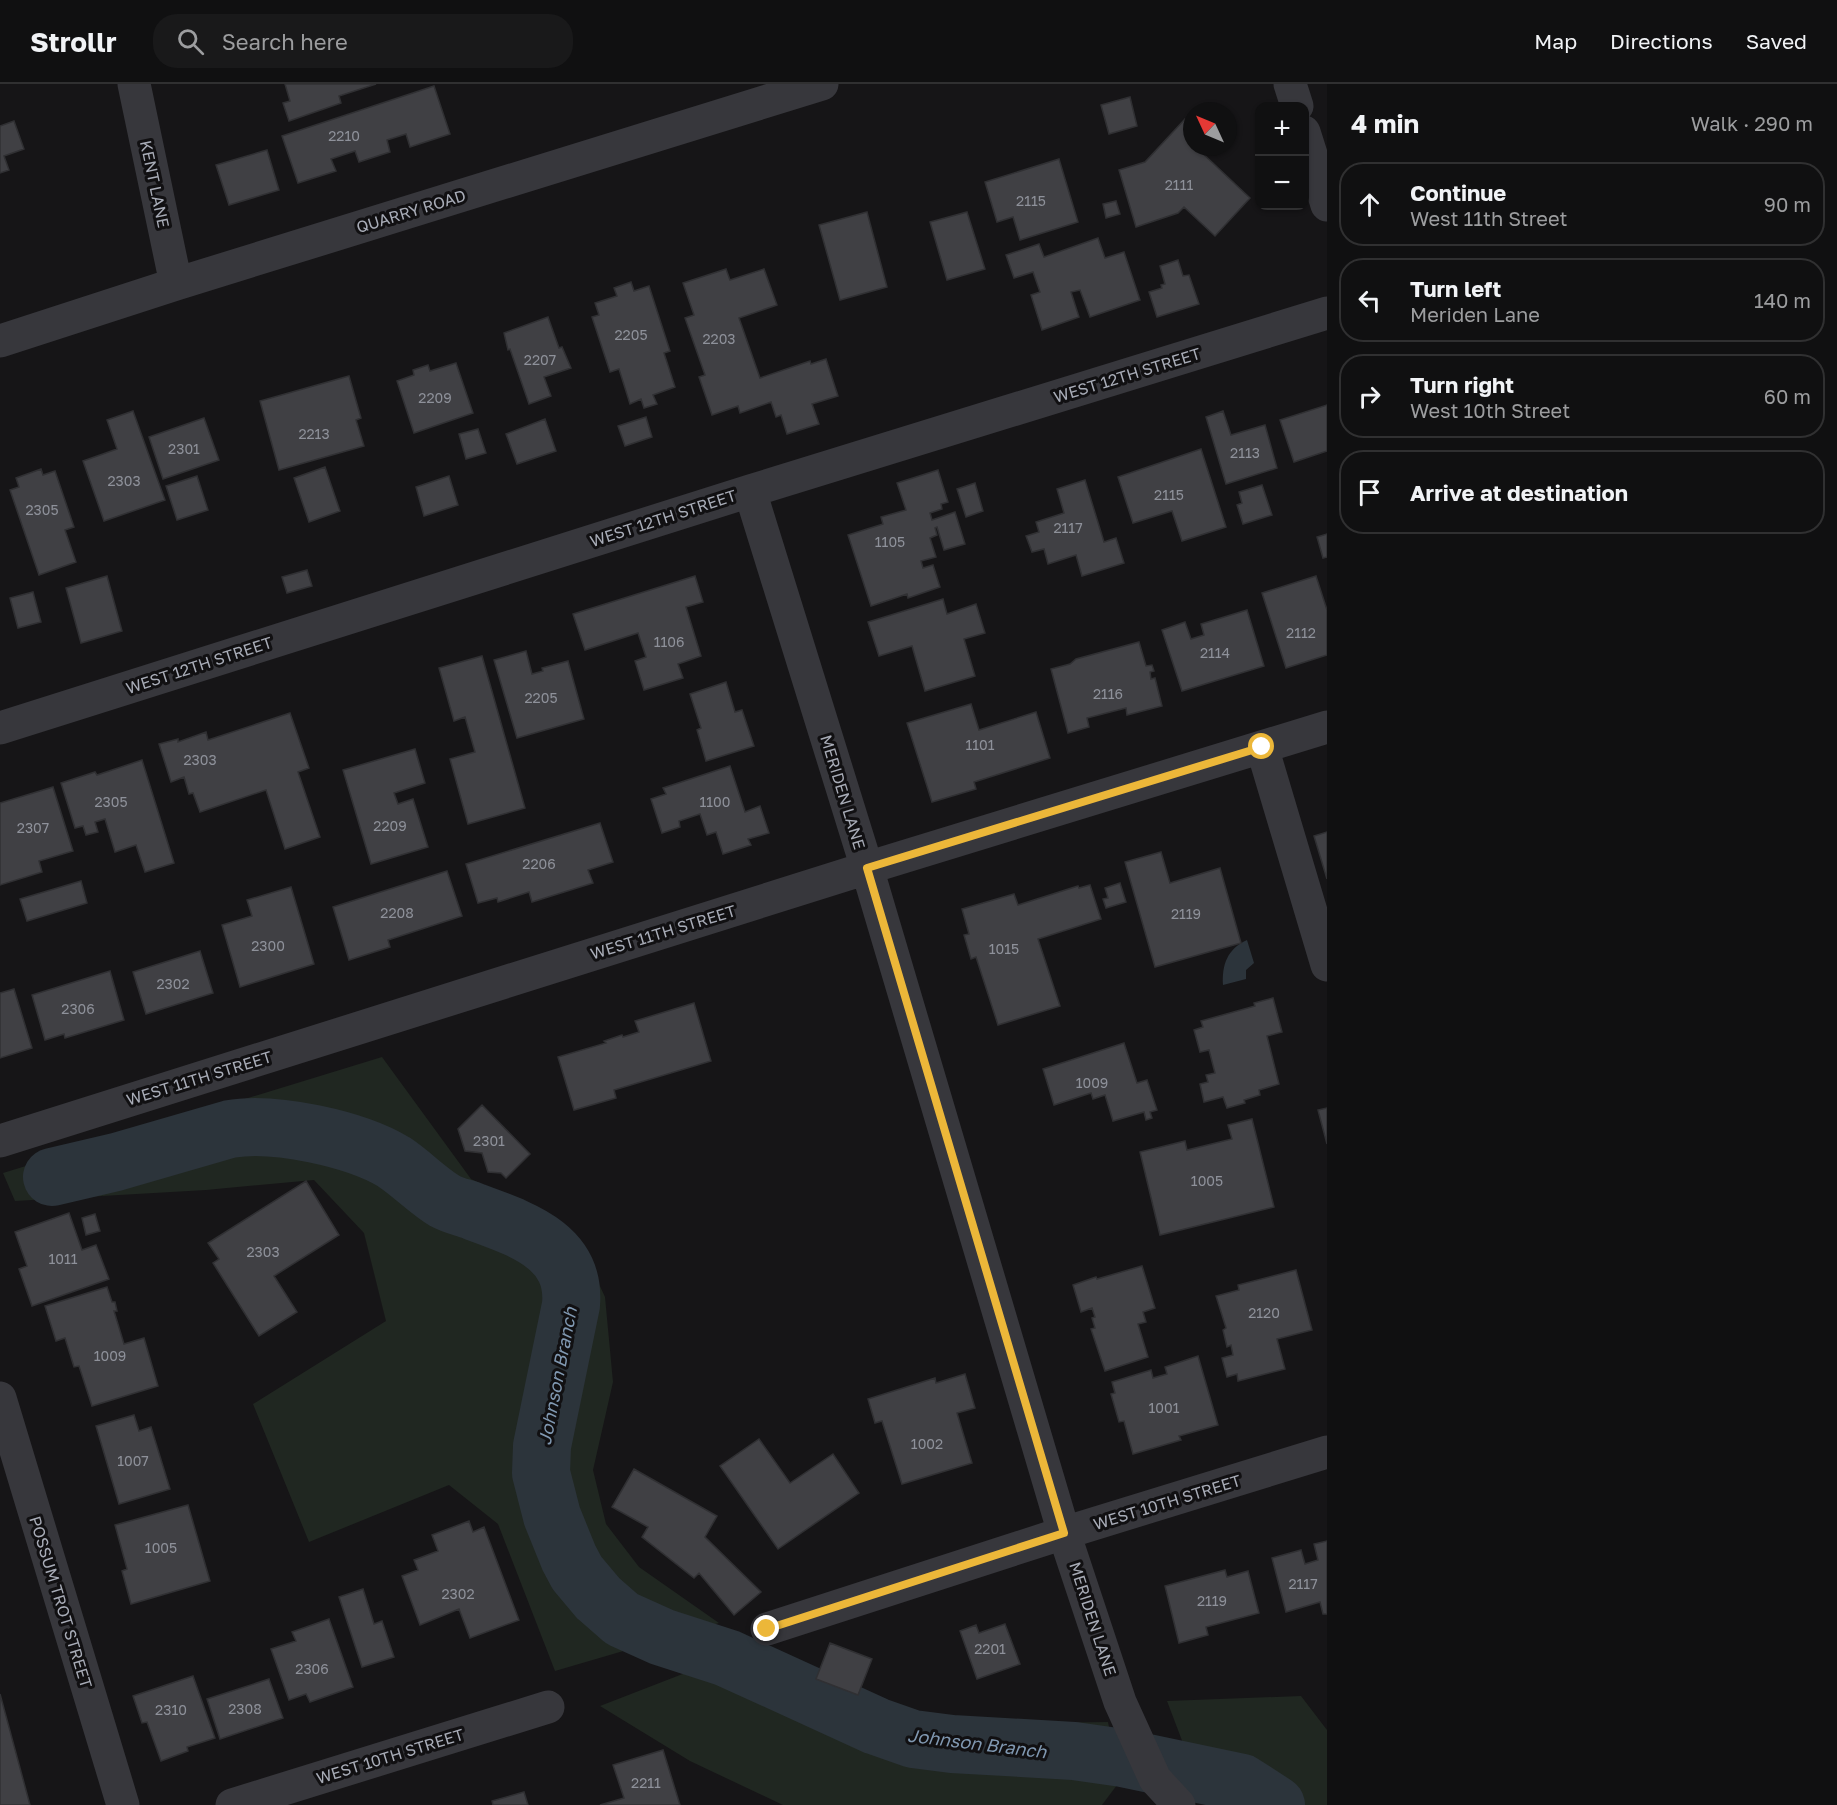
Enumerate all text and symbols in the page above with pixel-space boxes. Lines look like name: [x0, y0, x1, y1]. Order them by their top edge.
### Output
search box: [153, 14, 573, 68]
text: Strollr: [30, 25, 117, 58]
icon: search: [174, 25, 207, 58]
text: Search here: [222, 28, 348, 55]
text: Map: [1534, 28, 1577, 54]
text: Directions: [1610, 28, 1713, 54]
text: Saved: [1746, 28, 1807, 54]
north arrow: [1183, 102, 1237, 156]
map controls: [1255, 102, 1309, 210]
button: +: [1255, 102, 1309, 156]
text: 4 min: [1351, 108, 1419, 139]
text: Walk · 290 m: [1691, 111, 1813, 135]
house number: 2210: [328, 127, 360, 144]
street label: KENT LANE: [136, 138, 174, 230]
button: −: [1255, 156, 1309, 210]
house number: 2111: [1165, 176, 1193, 193]
text: Continue: [1410, 179, 1506, 206]
street label: QUARRY ROAD: [354, 185, 468, 237]
icon: ahead: [1353, 188, 1386, 221]
house number: 2115: [1016, 192, 1046, 209]
text: 90 m: [1764, 192, 1811, 216]
text: West 11th Street: [1410, 206, 1568, 230]
text: Turn left: [1410, 275, 1501, 302]
icon: left: [1353, 284, 1386, 317]
text: 140 m: [1754, 288, 1811, 312]
text: Meriden Lane: [1410, 302, 1540, 326]
house number: 2205: [614, 326, 648, 343]
house number: 2203: [702, 330, 736, 347]
street label: WEST 12TH STREET: [1051, 343, 1203, 407]
house number: 2207: [524, 351, 556, 368]
text: Turn right: [1410, 371, 1514, 398]
icon: right: [1353, 380, 1386, 413]
text: 60 m: [1764, 384, 1811, 408]
house number: 2209: [418, 389, 452, 406]
text: West 10th Street: [1410, 398, 1570, 422]
house number: 2213: [298, 425, 330, 442]
house number: 2301: [168, 440, 200, 457]
house number: 2113: [1230, 444, 1260, 461]
house number: 2303: [107, 472, 141, 489]
icon: arrive: [1353, 476, 1386, 509]
text: Arrive at destination: [1410, 479, 1628, 506]
street label: WEST 12TH STREET: [587, 485, 739, 551]
house number: 2115: [1154, 486, 1184, 503]
house number: 2305: [25, 501, 59, 518]
house number: 2117: [1053, 519, 1083, 536]
house number: 1105: [875, 533, 905, 550]
house number: 2112: [1286, 624, 1316, 641]
street label: WEST 12TH STREET: [123, 632, 275, 698]
house number: 1106: [654, 633, 684, 650]
house number: 2114: [1200, 644, 1230, 661]
house number: 2116: [1093, 685, 1123, 702]
house number: 2205: [524, 689, 558, 706]
street label: MERIDEN LANE: [816, 732, 870, 852]
route start: [1248, 733, 1274, 759]
house number: 1101: [965, 736, 995, 753]
house number: 2303: [183, 751, 217, 768]
house number: 2305: [94, 793, 128, 810]
house number: 1100: [700, 793, 730, 810]
house number: 2209: [373, 817, 407, 834]
house number: 2307: [17, 819, 49, 836]
house number: 2206: [522, 855, 556, 872]
street label: WEST 11TH STREET: [588, 900, 738, 964]
house number: 2208: [380, 904, 414, 921]
house number: 2119: [1171, 905, 1201, 922]
house number: 2300: [251, 937, 285, 954]
house number: 1015: [989, 940, 1019, 957]
house number: 2302: [156, 975, 190, 992]
house number: 2306: [61, 1000, 95, 1017]
street label: WEST 11TH STREET: [124, 1046, 274, 1110]
house number: 1009: [1076, 1074, 1108, 1091]
house number: 2301: [473, 1132, 505, 1149]
house number: 1005: [1191, 1172, 1223, 1189]
house number: 2303: [246, 1243, 280, 1260]
house number: 1011: [48, 1250, 78, 1267]
water label: Johnson Branch: [533, 1304, 581, 1447]
house number: 2120: [1248, 1304, 1280, 1321]
house number: 1009: [94, 1347, 126, 1364]
house number: 1001: [1149, 1399, 1180, 1416]
house number: 1002: [911, 1435, 943, 1452]
house number: 1007: [117, 1452, 149, 1469]
street label: WEST 10TH STREET: [1091, 1470, 1243, 1534]
street label: POSSUM TROT STREET: [25, 1514, 97, 1691]
house number: 1005: [145, 1539, 177, 1556]
street label: MERIDEN LANE: [1065, 1559, 1121, 1679]
house number: 2117: [1288, 1575, 1318, 1592]
house number: 2302: [441, 1585, 475, 1602]
house number: 2119: [1197, 1592, 1227, 1609]
route end: [753, 1615, 779, 1641]
house number: 2201: [974, 1640, 1006, 1657]
house number: 2306: [295, 1660, 329, 1677]
house number: 2308: [228, 1700, 262, 1717]
house number: 2310: [155, 1701, 187, 1718]
street label: WEST 10TH STREET: [314, 1724, 466, 1788]
water label: Johnson Branch: [906, 1724, 1049, 1763]
house number: 2211: [631, 1774, 661, 1791]

